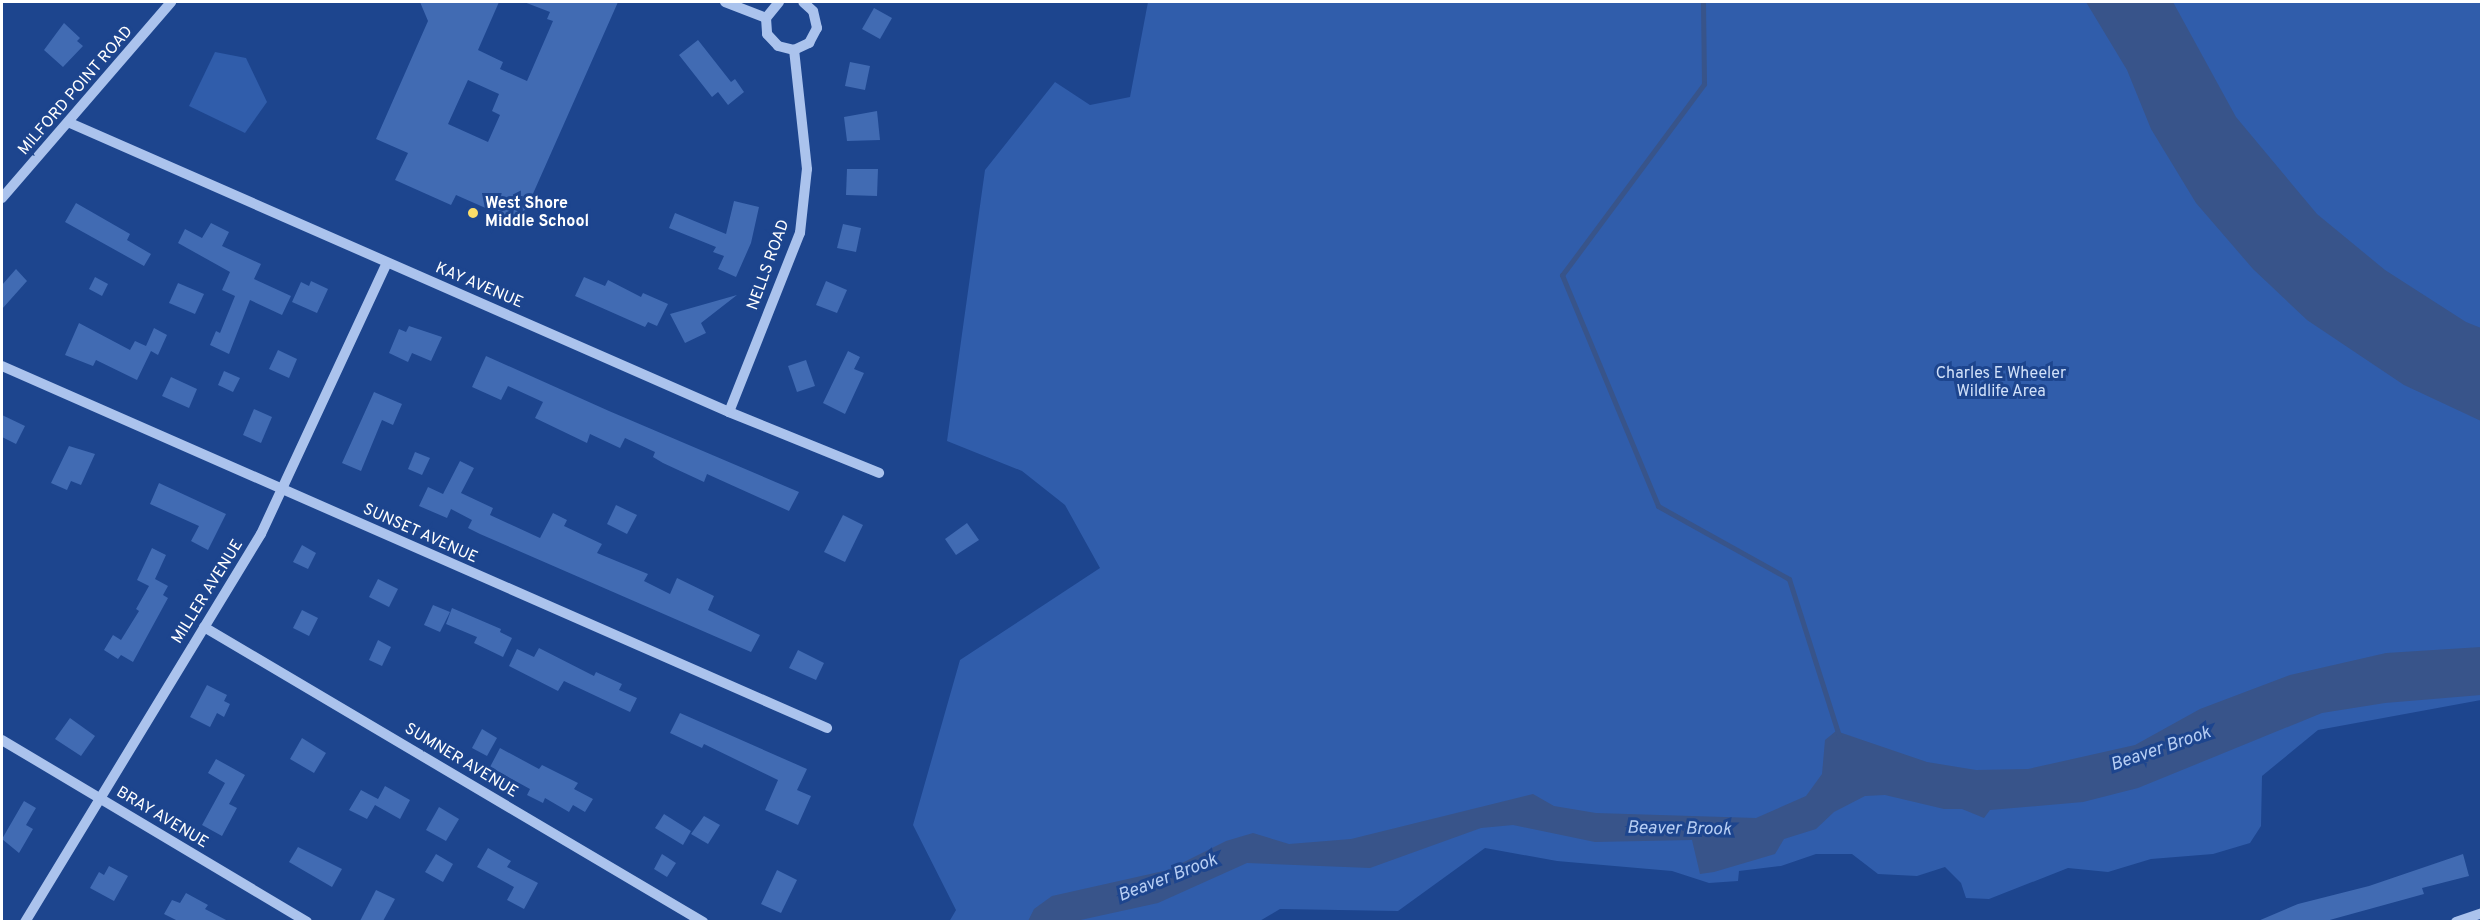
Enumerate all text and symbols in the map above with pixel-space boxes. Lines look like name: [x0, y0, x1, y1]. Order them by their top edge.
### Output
street label: MILFORD POINT ROAD: [14, 22, 138, 160]
place label: West Shore Middle School: [485, 194, 589, 232]
marker: West Shore Middle School: [466, 206, 480, 220]
street label: NELLS ROAD: [744, 217, 794, 313]
street label: KAY AVENUE: [432, 259, 526, 313]
park label: Charles E Wheeler Wildlife Area: [1936, 364, 2066, 402]
street label: SUNSET AVENUE: [359, 500, 481, 568]
street label: MILLER AVENUE: [168, 536, 248, 648]
street label: SUMNER AVENUE: [401, 719, 521, 803]
water label: Beaver Brook: [2108, 723, 2214, 777]
street label: BRAY AVENUE: [112, 783, 212, 853]
water label: Beaver Brook: [1627, 818, 1731, 842]
water label: Beaver Brook: [1115, 850, 1221, 908]

